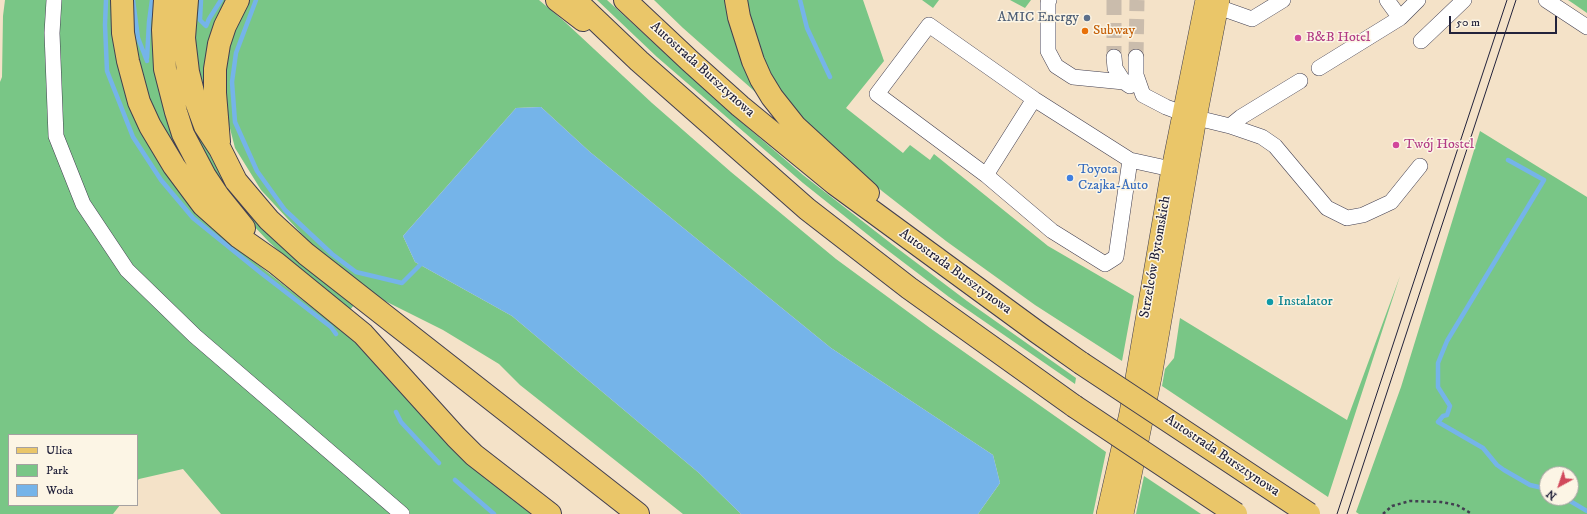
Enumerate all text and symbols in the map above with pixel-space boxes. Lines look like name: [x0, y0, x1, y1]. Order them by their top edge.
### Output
scale bar: [1451, 8, 1559, 34]
place label: AMIC Energy: [998, 10, 1079, 26]
marker: AMIC Energy: [1082, 13, 1092, 23]
text: 50 m: [1456, 15, 1480, 30]
street label: Autostrada Bursztynowa: [646, 19, 758, 121]
place label: Subway: [1093, 23, 1135, 39]
marker: Subway: [1080, 26, 1090, 36]
place label: B&B Hotel: [1306, 30, 1370, 46]
marker: B&B Hotel: [1293, 33, 1303, 43]
place label: Twój Hostel: [1404, 137, 1474, 153]
marker: Twój Hostel: [1391, 140, 1401, 150]
place label: Toyota Czajka-Auto: [1078, 162, 1148, 194]
marker: Toyota Czajka-Auto: [1065, 173, 1075, 183]
street label: Strzelców Bytomskich: [1137, 195, 1175, 319]
street label: Autostrada Bursztynowa: [896, 226, 1014, 318]
place label: Instalator: [1278, 294, 1333, 310]
marker: Instalator: [1265, 297, 1275, 307]
street label: Autostrada Bursztynowa: [1161, 411, 1283, 501]
legend: [8, 434, 138, 506]
text: Ulica: [46, 443, 72, 458]
text: Park: [46, 463, 68, 478]
north arrow: [1539, 466, 1579, 506]
text: Woda: [46, 483, 73, 498]
text: N: [1544, 486, 1560, 503]

